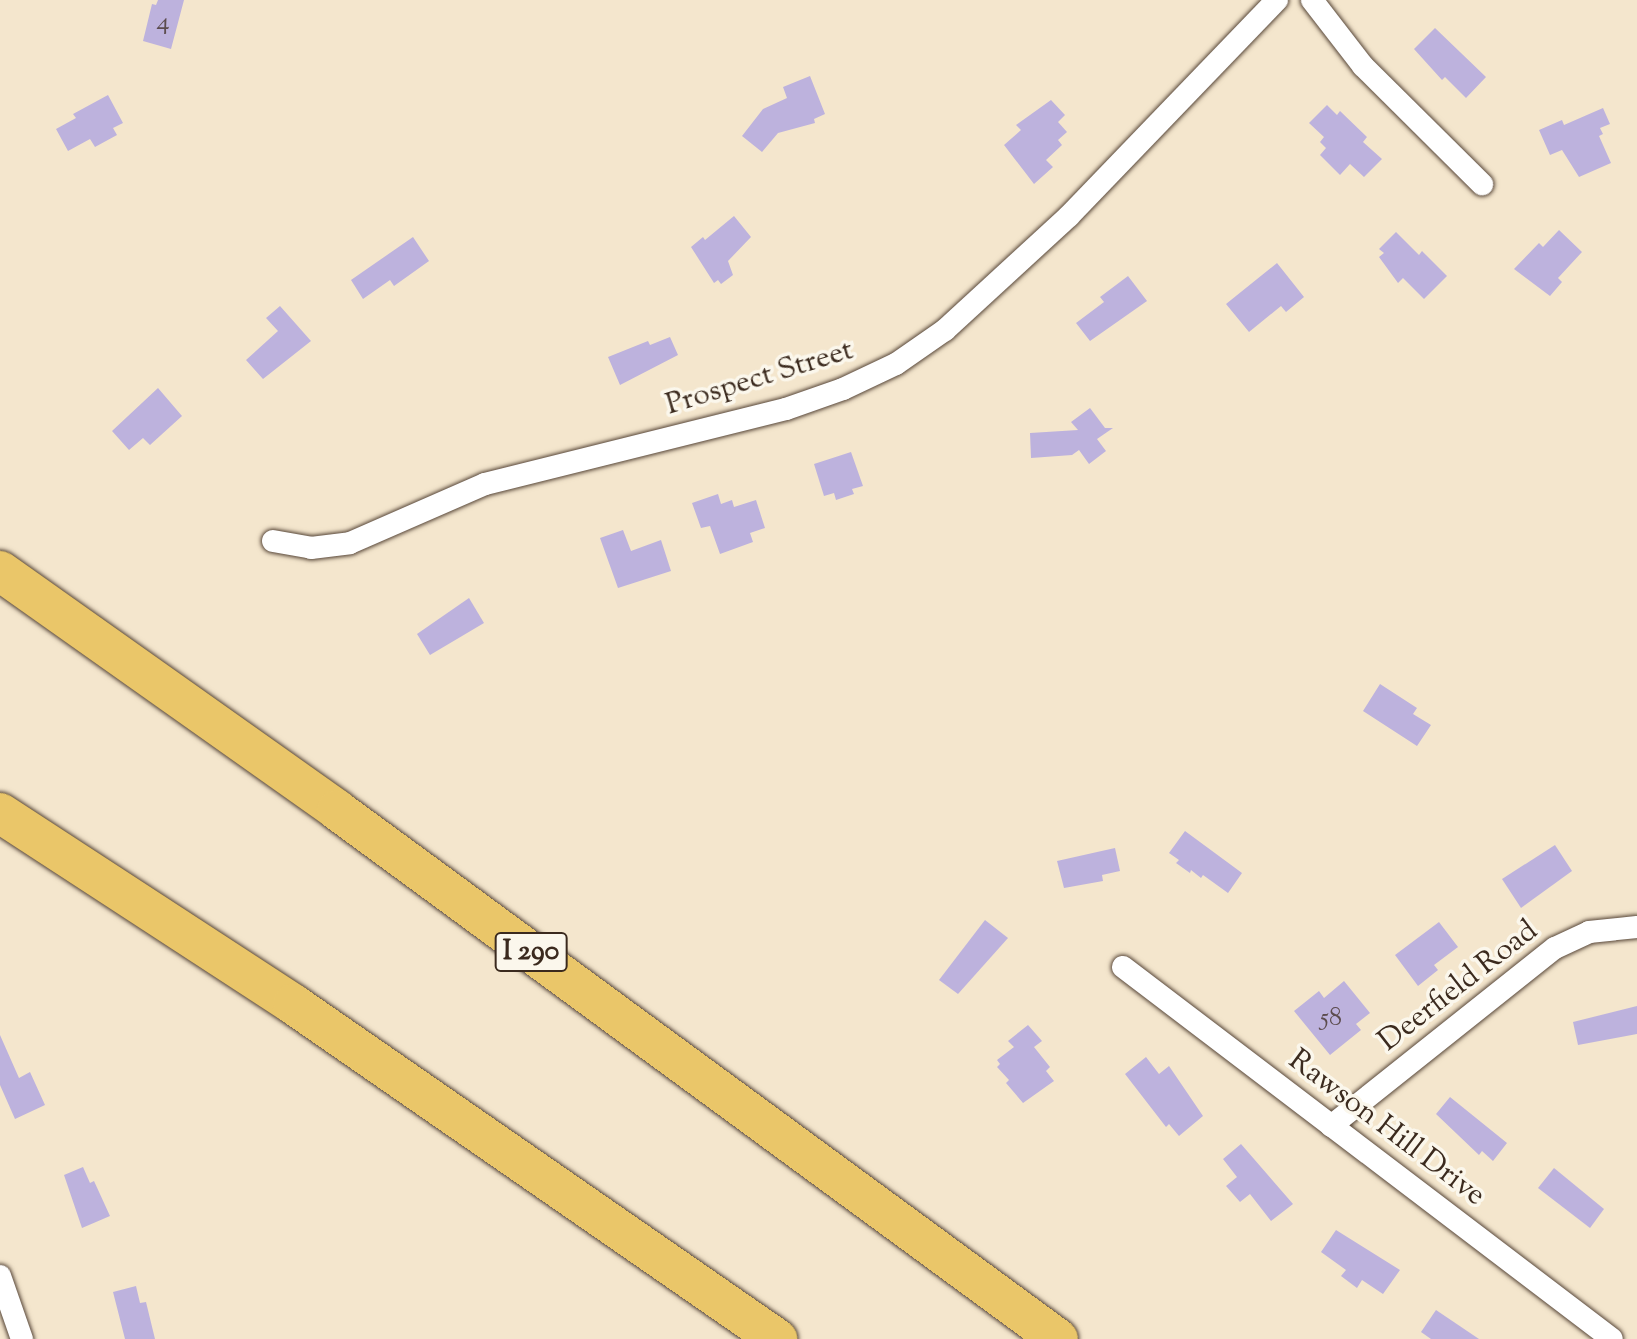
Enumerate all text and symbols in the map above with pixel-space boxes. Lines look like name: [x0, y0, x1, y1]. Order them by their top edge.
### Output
house number: 4: [156, 7, 170, 39]
street label: Prospect Street: [662, 333, 858, 425]
street label: Deerfield Road: [1372, 914, 1546, 1060]
road number: I 290: [493, 928, 569, 976]
house number: 58: [1320, 1003, 1342, 1035]
street label: Rawson Hill Drive: [1280, 1043, 1492, 1215]

